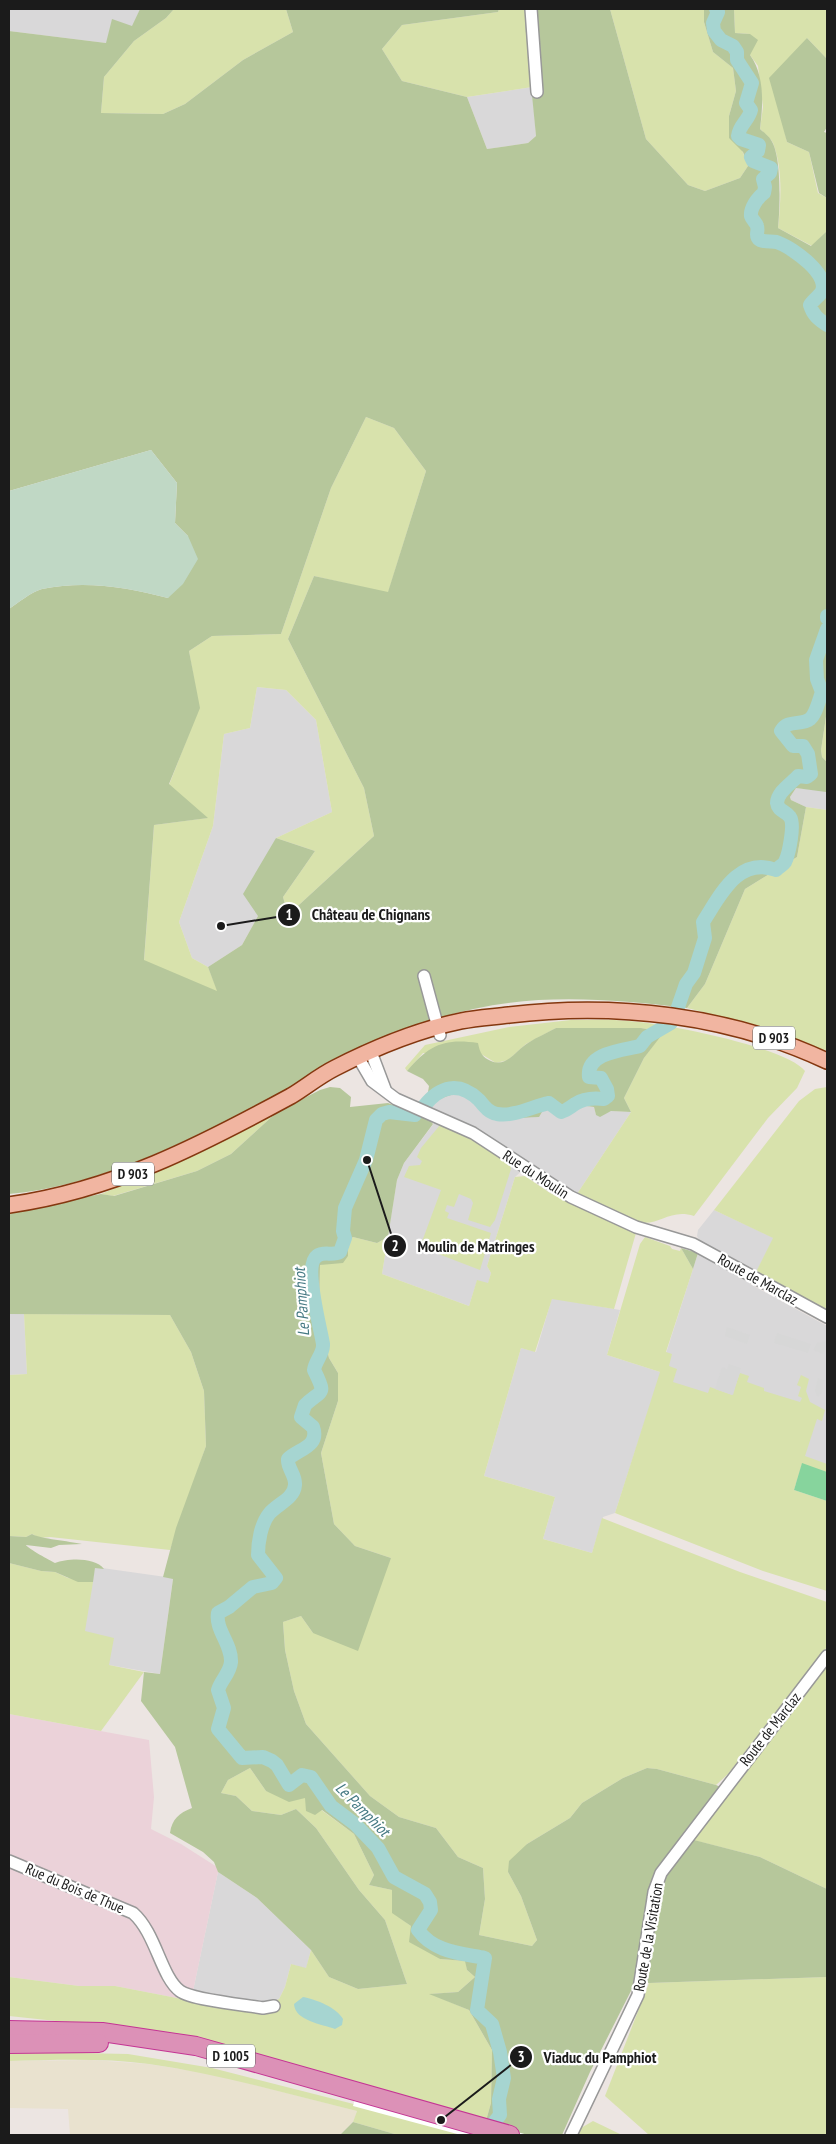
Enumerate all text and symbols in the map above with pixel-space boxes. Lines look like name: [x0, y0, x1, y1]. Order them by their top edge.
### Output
callout: Château de Chignans: [276, 899, 440, 930]
text: Château de Chignans: [312, 904, 431, 924]
text: 1: [285, 905, 293, 924]
road number: D 903: [753, 1026, 795, 1050]
street label: Rue du Moulin: [499, 1146, 573, 1202]
road number: D 903: [112, 1162, 154, 1186]
callout: Moulin de Matringes: [382, 1230, 544, 1261]
text: 2: [391, 1236, 399, 1255]
text: Moulin de Matringes: [418, 1236, 535, 1256]
street label: Route de Marclaz: [715, 1249, 801, 1309]
water label: Le Pamphiot: [289, 1266, 313, 1337]
street label: Route de Marclaz: [735, 1688, 805, 1770]
water label: Le Pamphiot: [332, 1778, 395, 1841]
street label: Rue du Bois de Thue: [23, 1859, 127, 1917]
street label: Route de la Visitation: [629, 1881, 667, 1993]
callout: Viaduc du Pamphiot: [508, 2042, 666, 2073]
road number: D 1005: [207, 2044, 255, 2068]
text: 3: [517, 2047, 525, 2066]
text: Viaduc du Pamphiot: [543, 2047, 657, 2067]

